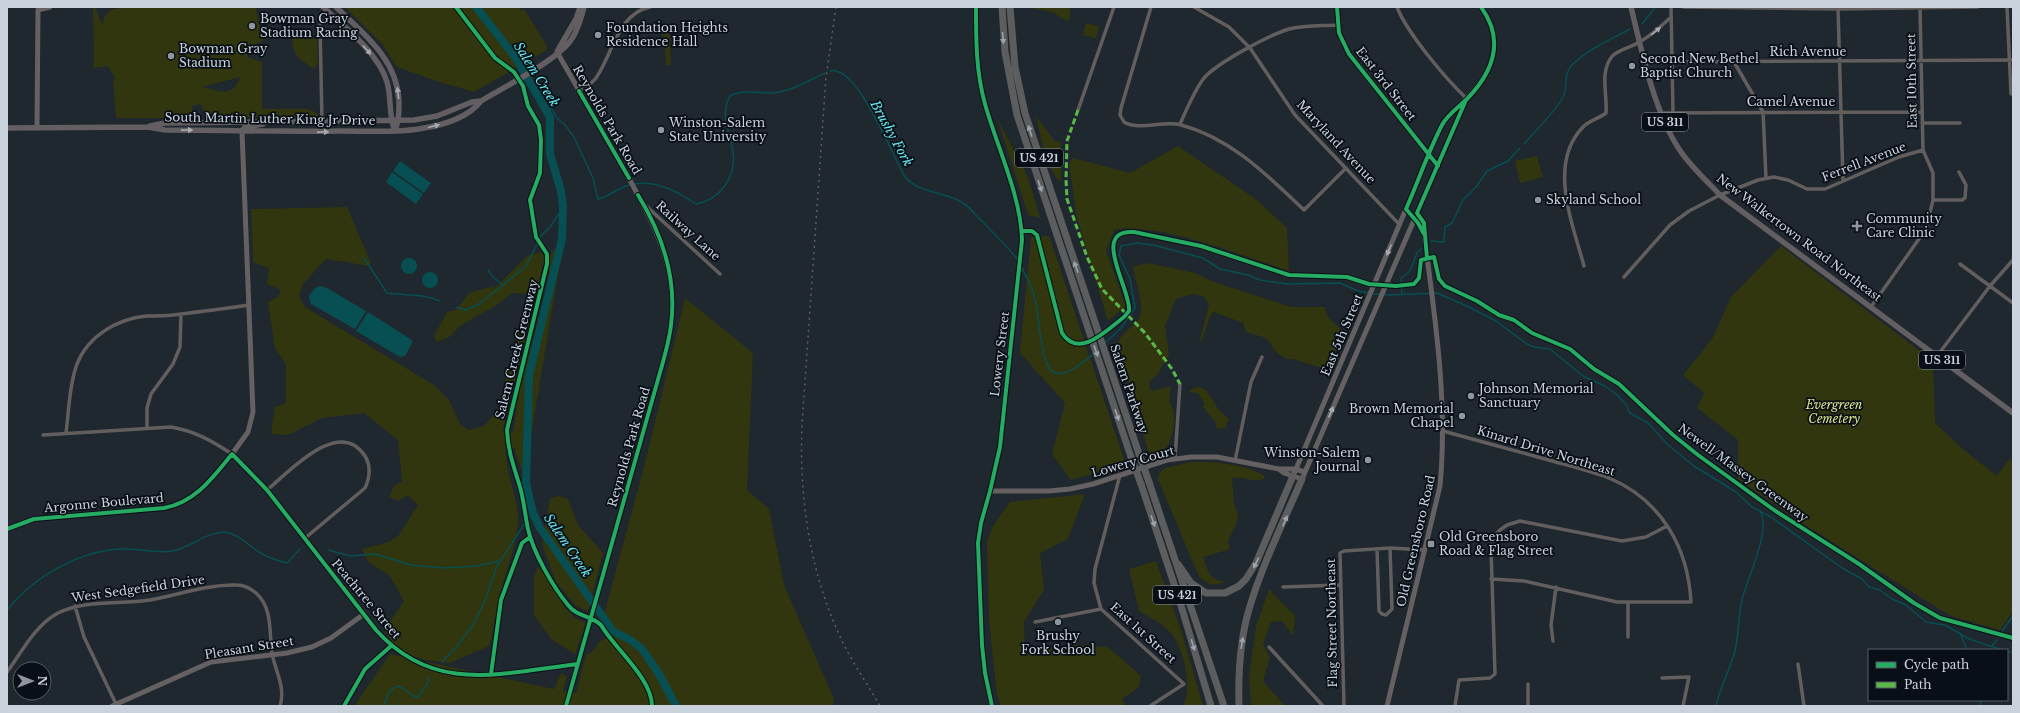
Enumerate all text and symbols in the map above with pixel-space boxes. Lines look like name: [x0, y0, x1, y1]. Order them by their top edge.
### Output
place label: Bowman Gray Stadium Racing: [260, 11, 358, 40]
place label: Foundation Heights Residence Hall: [606, 20, 728, 49]
marker: Bowman Gray Stadium Racing: [247, 21, 257, 31]
one-way arrow: [1650, 26, 1661, 35]
marker: Foundation Heights Residence Hall: [593, 30, 603, 40]
one-way arrow: [1000, 32, 1007, 44]
street label: East 10th Street: [1903, 33, 1920, 129]
water label: Salem Creek: [510, 39, 563, 110]
place label: Bowman Gray Stadium: [179, 41, 268, 70]
street label: East 3rd Street: [1353, 44, 1420, 124]
street label: Rich Avenue: [1770, 44, 1847, 59]
one-way arrow: [362, 45, 372, 55]
marker: Bowman Gray Stadium: [166, 51, 176, 61]
place label: Second New Bethel Baptist Church: [1640, 51, 1759, 80]
marker: Second New Bethel Baptist Church: [1627, 61, 1637, 71]
street label: Reynolds Park Road: [570, 62, 645, 177]
one-way arrow: [395, 87, 401, 99]
street label: Camel Avenue: [1747, 94, 1835, 109]
water label: Brushy Fork: [866, 96, 917, 170]
street label: Maryland Avenue: [1294, 97, 1379, 187]
street label: South Martin Luther King Jr Drive: [165, 109, 376, 128]
road number: US 311: [1642, 113, 1688, 131]
place label: Winston-Salem State University: [668, 115, 767, 144]
one-way arrow: [428, 123, 440, 129]
one-way arrow: [1027, 124, 1033, 136]
marker: Winston-Salem State University: [656, 125, 666, 135]
one-way arrow: [181, 127, 194, 133]
one-way arrow: [317, 129, 330, 135]
street label: Ferrell Avenue: [1820, 139, 1908, 184]
road number: US 421: [1015, 149, 1063, 167]
street label: New Walkertown Road Northeast: [1714, 171, 1885, 305]
one-way arrow: [1038, 181, 1044, 193]
place label: Skyland School: [1546, 192, 1641, 207]
marker: Skyland School: [1533, 195, 1543, 205]
street label: Railway Lane: [653, 198, 724, 264]
place label: Community Care Clinic: [1866, 211, 1942, 240]
marker: Community Care Clinic: [1851, 220, 1863, 232]
one-way arrow: [1386, 245, 1392, 256]
one-way arrow: [1072, 261, 1078, 273]
street label: Salem Creek Greenway: [492, 277, 541, 420]
street label: East 5th Street: [1317, 291, 1366, 378]
street label: Lowery Street: [987, 310, 1012, 397]
street label: Salem Parkway: [1107, 342, 1152, 436]
one-way arrow: [1093, 345, 1099, 357]
road number: US 311: [1919, 351, 1965, 369]
place label: Johnson Memorial Sanctuary: [1477, 381, 1594, 410]
street label: Reynolds Park Road: [604, 385, 653, 508]
marker: Johnson Memorial Sanctuary: [1466, 391, 1476, 401]
park label: Evergreen Cemetery: [1805, 397, 1863, 426]
place label: Brown Memorial Chapel: [1349, 401, 1454, 430]
one-way arrow: [1328, 407, 1334, 418]
one-way arrow: [1115, 409, 1121, 421]
marker: Brown Memorial Chapel: [1457, 411, 1467, 421]
street label: Newell/Massey Greenway: [1675, 420, 1812, 525]
street label: Kinard Drive Northeast: [1475, 422, 1617, 479]
street label: Lowery Court: [1090, 442, 1176, 481]
place label: Winston-Salem Journal: [1263, 445, 1360, 474]
marker: Winston-Salem Journal: [1363, 455, 1373, 465]
street label: Old Greensboro Road: [1393, 474, 1438, 608]
street label: Argonne Boulevard: [42, 490, 164, 515]
water label: Salem Creek: [540, 510, 595, 581]
one-way arrow: [1282, 514, 1288, 526]
one-way arrow: [1150, 516, 1156, 528]
place label: Old Greensboro Road & Flag Street: [1439, 529, 1554, 558]
marker: Old Greensboro Road & Flag Street: [1426, 539, 1436, 549]
street label: Peachtree Street: [329, 556, 404, 642]
one-way arrow: [1253, 558, 1259, 569]
street label: Flag Street Northeast: [1323, 558, 1340, 688]
street label: West Sedgefield Drive: [69, 572, 206, 605]
road number: US 421: [1153, 586, 1201, 604]
street label: East 1st Street: [1107, 599, 1180, 667]
marker: Brushy Fork School: [1053, 617, 1063, 627]
place label: Brushy Fork School: [1021, 628, 1095, 657]
street label: Pleasant Street: [203, 633, 295, 662]
one-way arrow: [1239, 637, 1245, 649]
one-way arrow: [1190, 640, 1196, 652]
legend: [1868, 649, 2008, 701]
text: Cycle path: [1904, 657, 1969, 672]
north arrow: [12, 661, 52, 701]
text: N: [35, 676, 49, 687]
text: Path: [1904, 677, 1932, 692]

